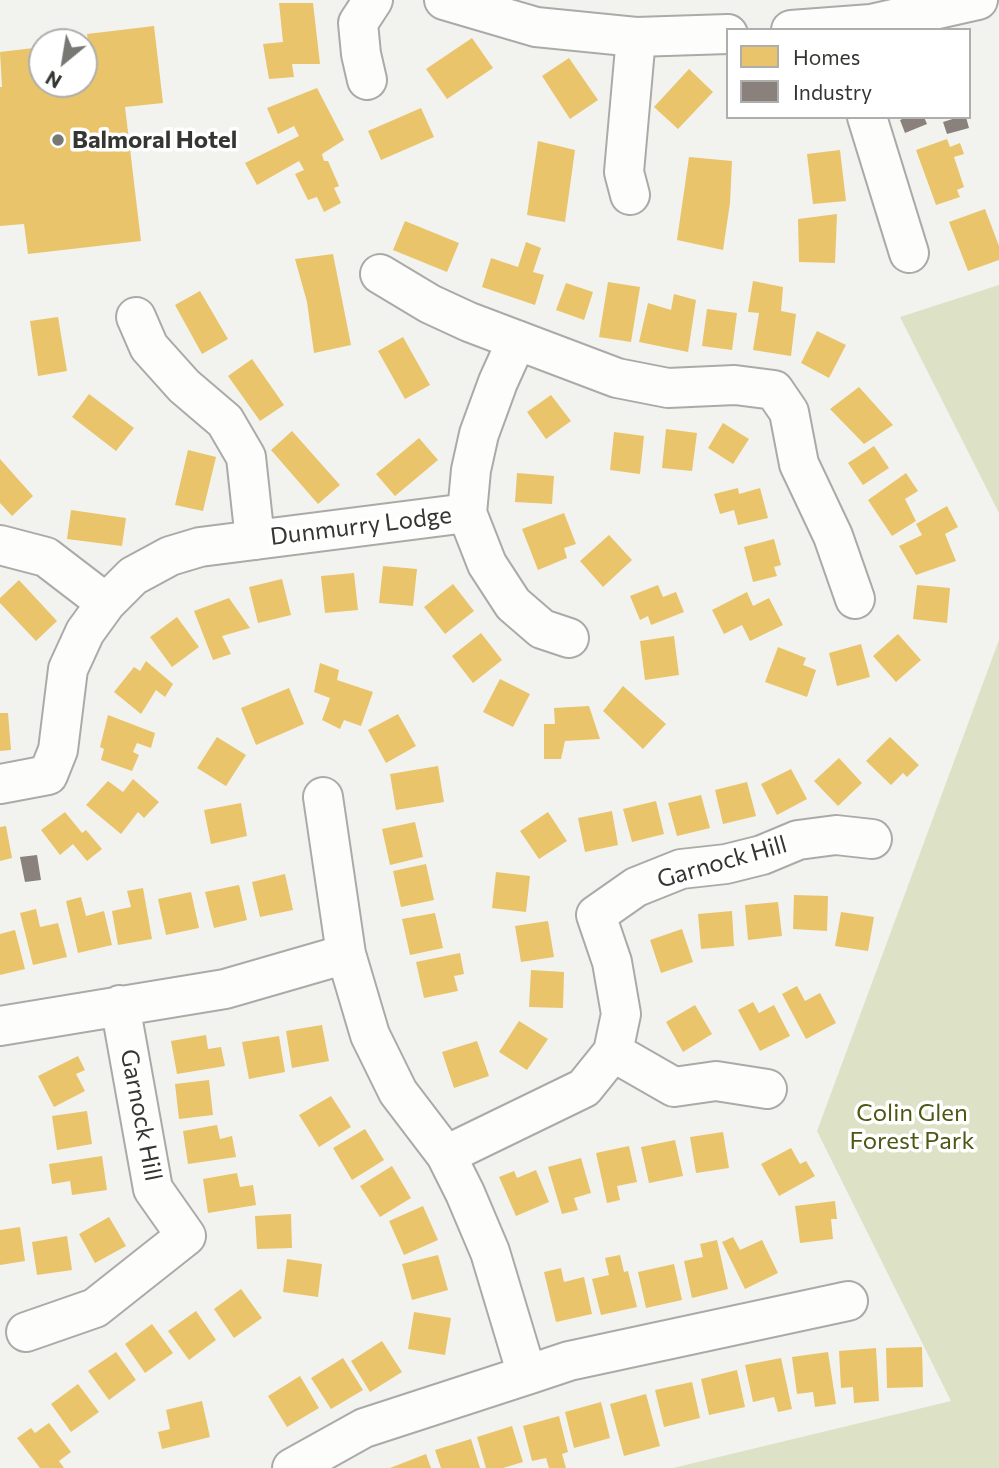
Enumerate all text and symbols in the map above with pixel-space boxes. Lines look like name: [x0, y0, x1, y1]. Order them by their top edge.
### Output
north arrow: [28, 28, 98, 98]
legend: [726, 28, 971, 119]
text: Homes: [793, 44, 860, 69]
text: N: [41, 66, 65, 93]
text: Industry: [793, 79, 872, 104]
place label: Balmoral Hotel: [72, 126, 237, 154]
marker: Balmoral Hotel: [50, 132, 66, 148]
street label: Dunmurry Lodge: [269, 501, 453, 551]
street label: Garnock Hill: [654, 830, 790, 894]
street label: Garnock Hill: [114, 1047, 168, 1183]
park label: Colin Glen Forest Park: [850, 1099, 974, 1155]

